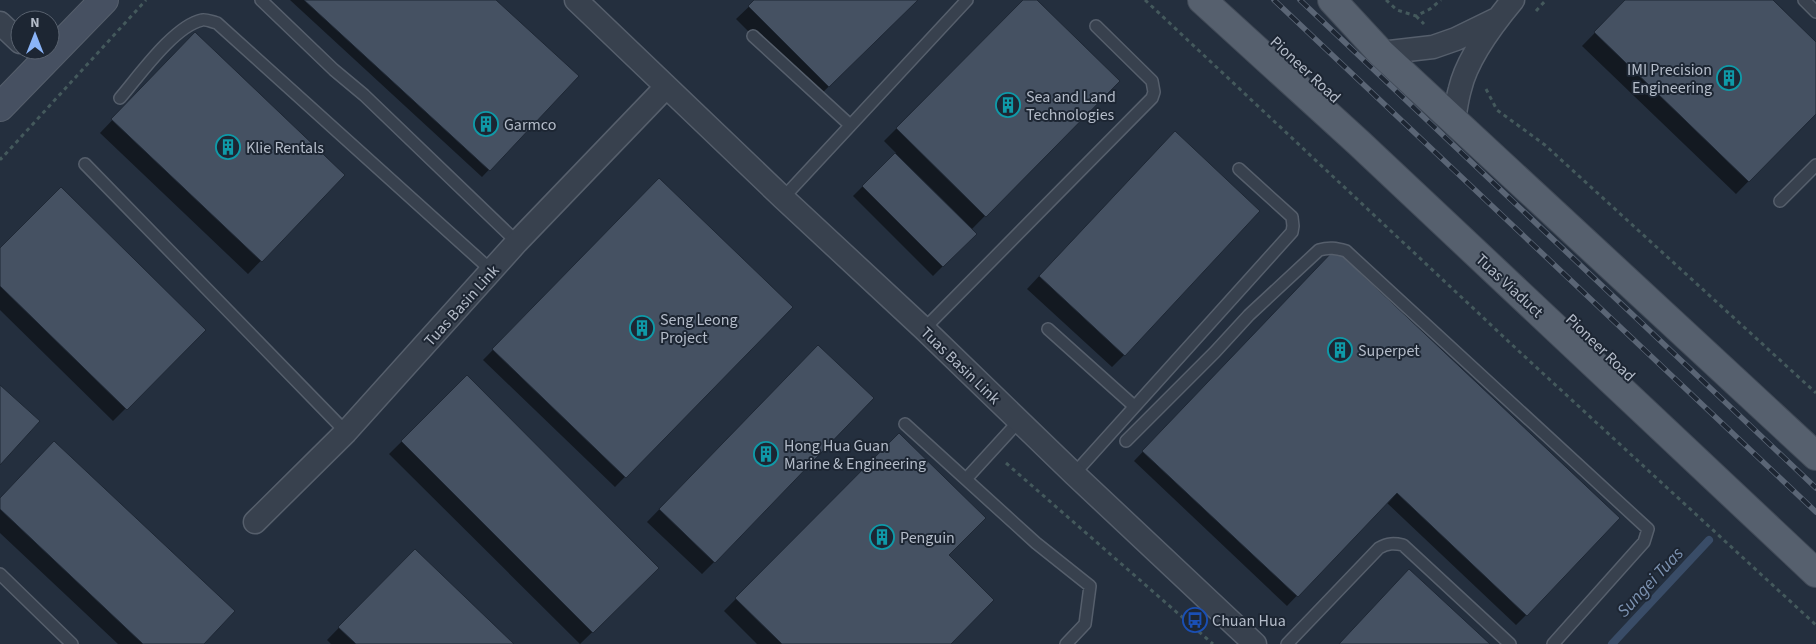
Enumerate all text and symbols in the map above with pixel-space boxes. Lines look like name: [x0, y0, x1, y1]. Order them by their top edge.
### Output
north arrow: [10, 10, 60, 60]
text: N: [30, 13, 40, 33]
street label: Pioneer Road: [1265, 31, 1346, 108]
place label: IMI Precision Engineering: [1627, 59, 1712, 99]
building icon: IMI Precision Engineering: [1716, 65, 1742, 91]
place label: Sea and Land Technologies: [1026, 86, 1116, 126]
building icon: Sea and Land Technologies: [995, 92, 1021, 118]
building icon: Garmco: [473, 111, 499, 137]
place label: Garmco: [504, 114, 556, 136]
building icon: Klie Rentals: [215, 134, 241, 160]
place label: Klie Rentals: [246, 137, 324, 159]
street label: Tuas Viaduct: [1471, 249, 1548, 323]
street label: Tuas Basin Link: [419, 260, 504, 351]
place label: Seng Leong Project: [660, 309, 738, 349]
street label: Pioneer Road: [1561, 309, 1640, 387]
building icon: Seng Leong Project: [629, 315, 655, 341]
street label: Tuas Basin Link: [916, 322, 1005, 409]
building icon: Superpet: [1327, 337, 1353, 363]
place label: Superpet: [1358, 340, 1420, 362]
place label: Hong Hua Guan Marine & Engineering: [784, 435, 926, 475]
building icon: Hong Hua Guan Marine & Engineering: [753, 441, 779, 467]
building icon: Penguin: [869, 524, 895, 550]
place label: Penguin: [900, 527, 955, 549]
water label: Sungei Tuas: [1611, 542, 1689, 623]
bus stop icon: Chuan Hua: [1182, 607, 1208, 633]
place label: Chuan Hua: [1212, 610, 1286, 632]

